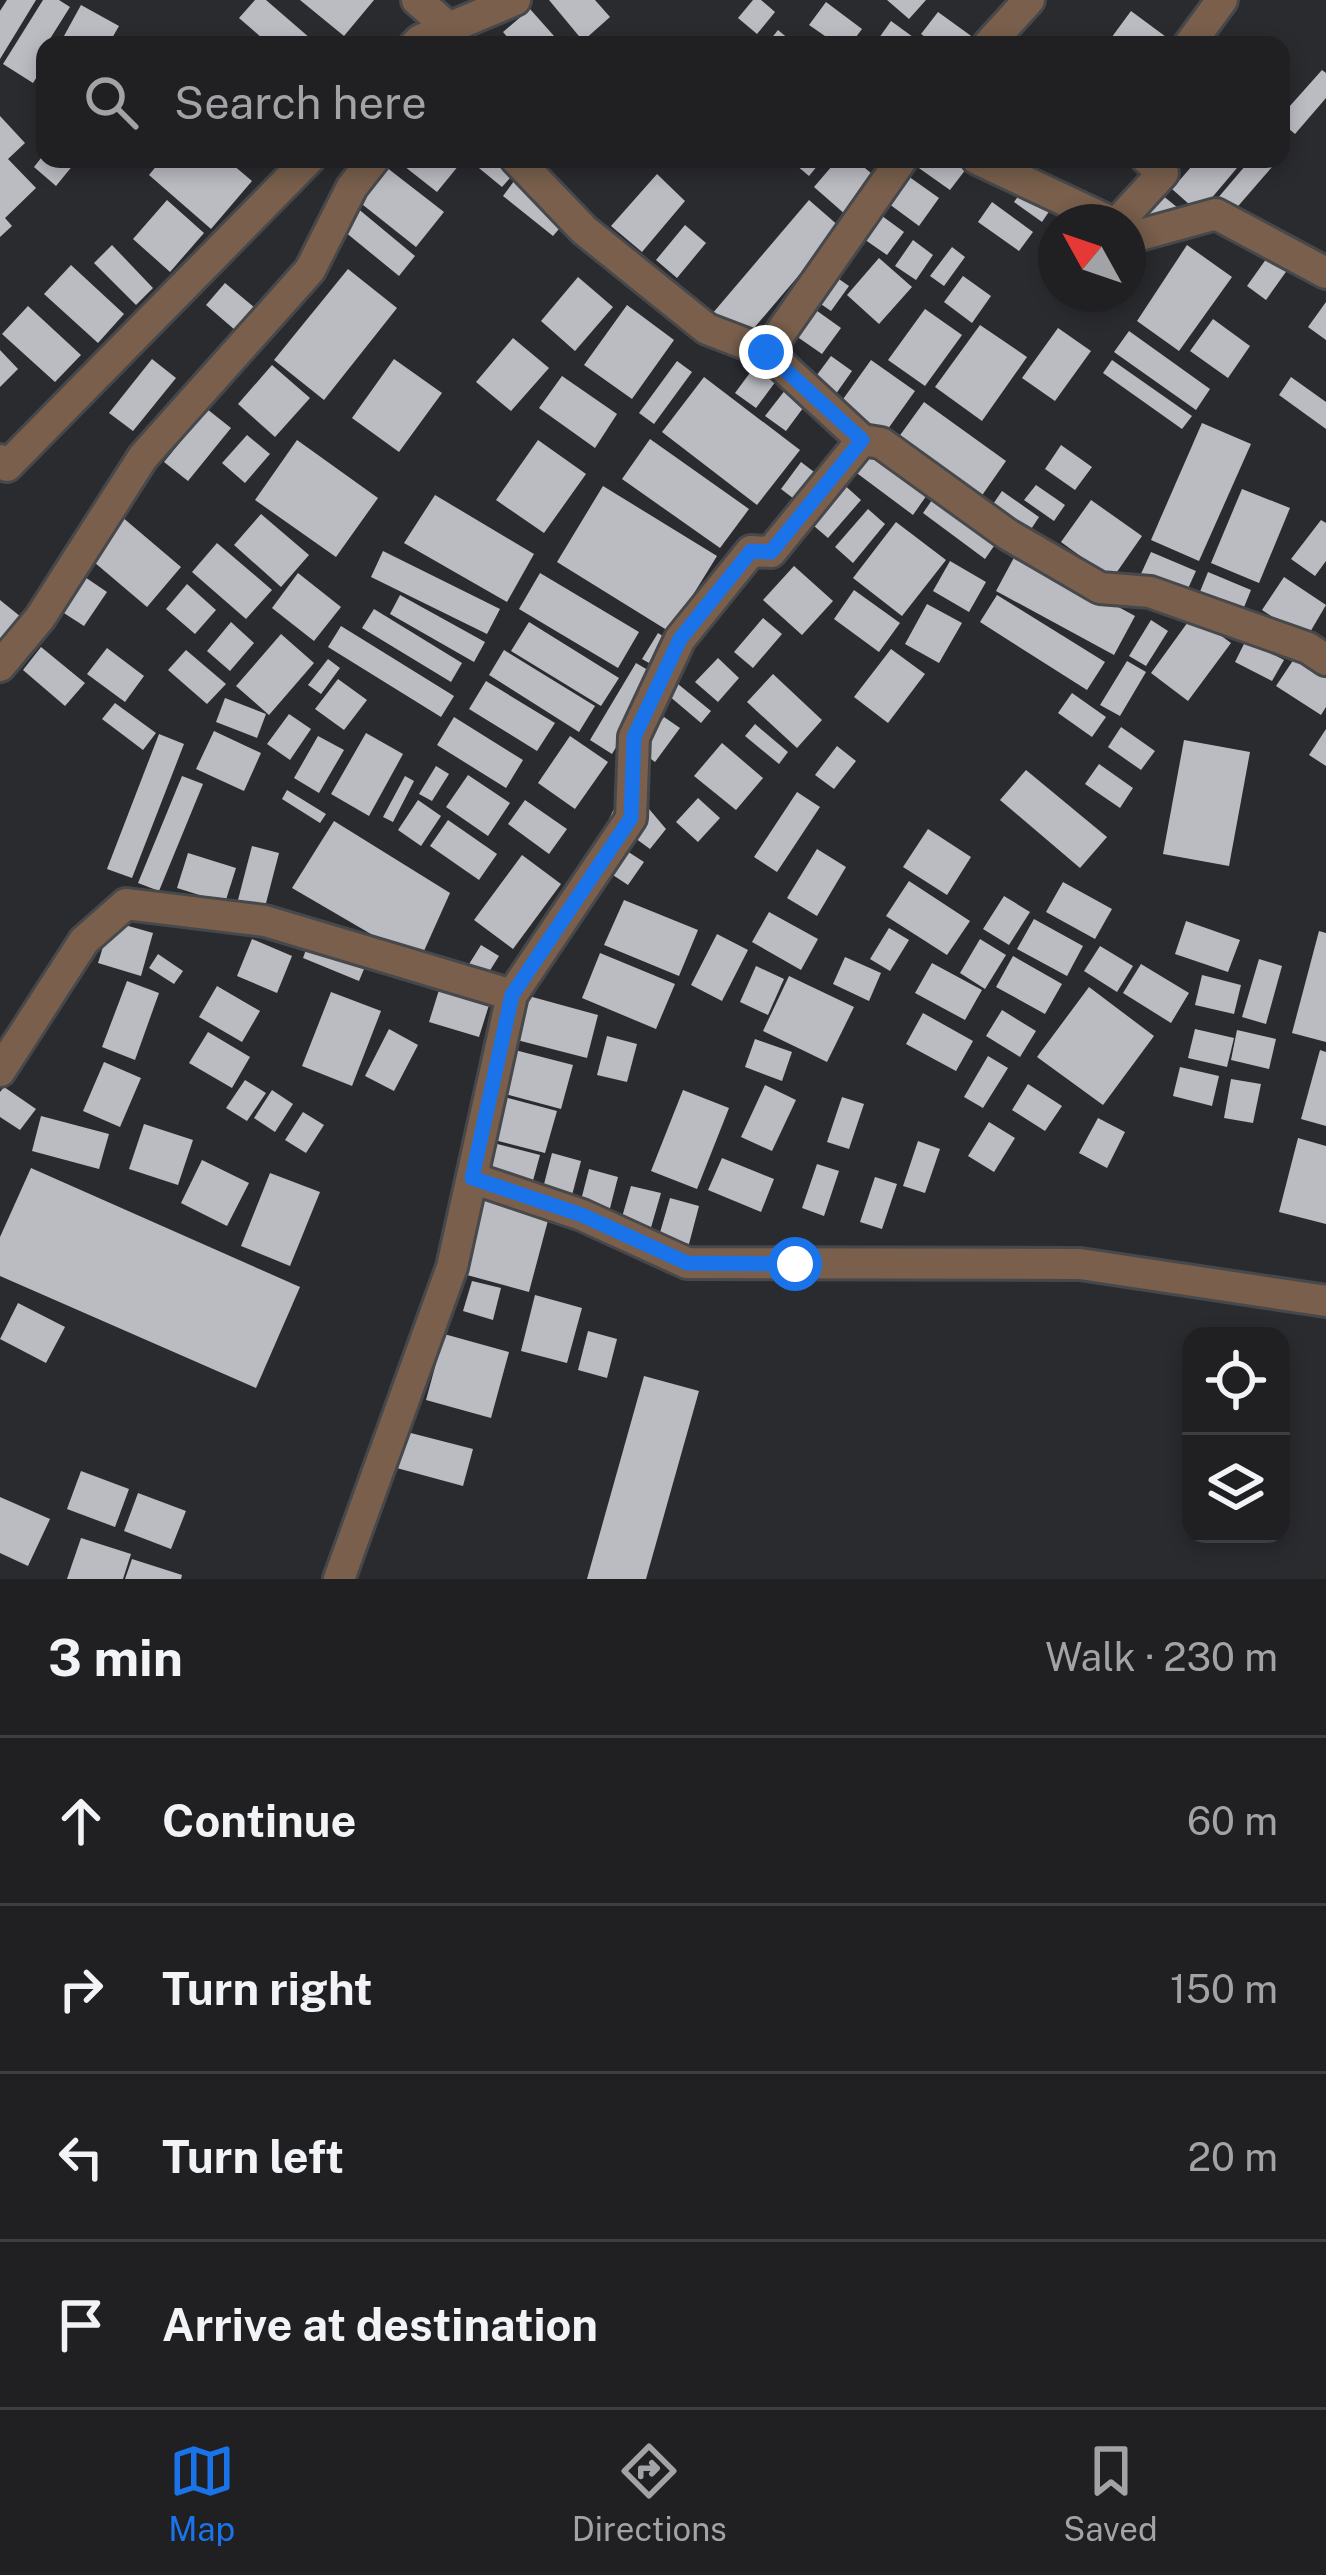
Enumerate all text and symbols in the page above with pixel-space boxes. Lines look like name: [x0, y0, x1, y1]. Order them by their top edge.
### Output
search box: [36, 36, 1290, 168]
icon: search: [78, 69, 144, 135]
text: Search here: [174, 76, 427, 129]
north arrow: [1038, 204, 1146, 312]
route end: [739, 325, 793, 379]
route start: [768, 1237, 822, 1291]
map controls: [1182, 1327, 1290, 1543]
button: locate: [1182, 1327, 1290, 1435]
button: layers: [1182, 1435, 1290, 1543]
text: 3 min: [48, 1628, 183, 1687]
text: Walk · 230 m: [1045, 1634, 1278, 1680]
icon: ahead: [48, 1788, 114, 1854]
text: Continue: [162, 1794, 356, 1847]
text: 60 m: [1187, 1798, 1278, 1844]
icon: right: [48, 1956, 114, 2022]
text: Turn right: [162, 1962, 373, 2015]
text: 150 m: [1170, 1966, 1278, 2012]
icon: left: [48, 2124, 114, 2190]
text: Turn left: [162, 2130, 344, 2183]
text: 20 m: [1188, 2134, 1278, 2180]
icon: arrive: [48, 2292, 114, 2358]
text: Arrive at destination: [162, 2298, 598, 2351]
tab: Map: [168, 2438, 235, 2548]
tab: Directions: [572, 2438, 727, 2548]
tab: Saved: [1063, 2438, 1158, 2548]

